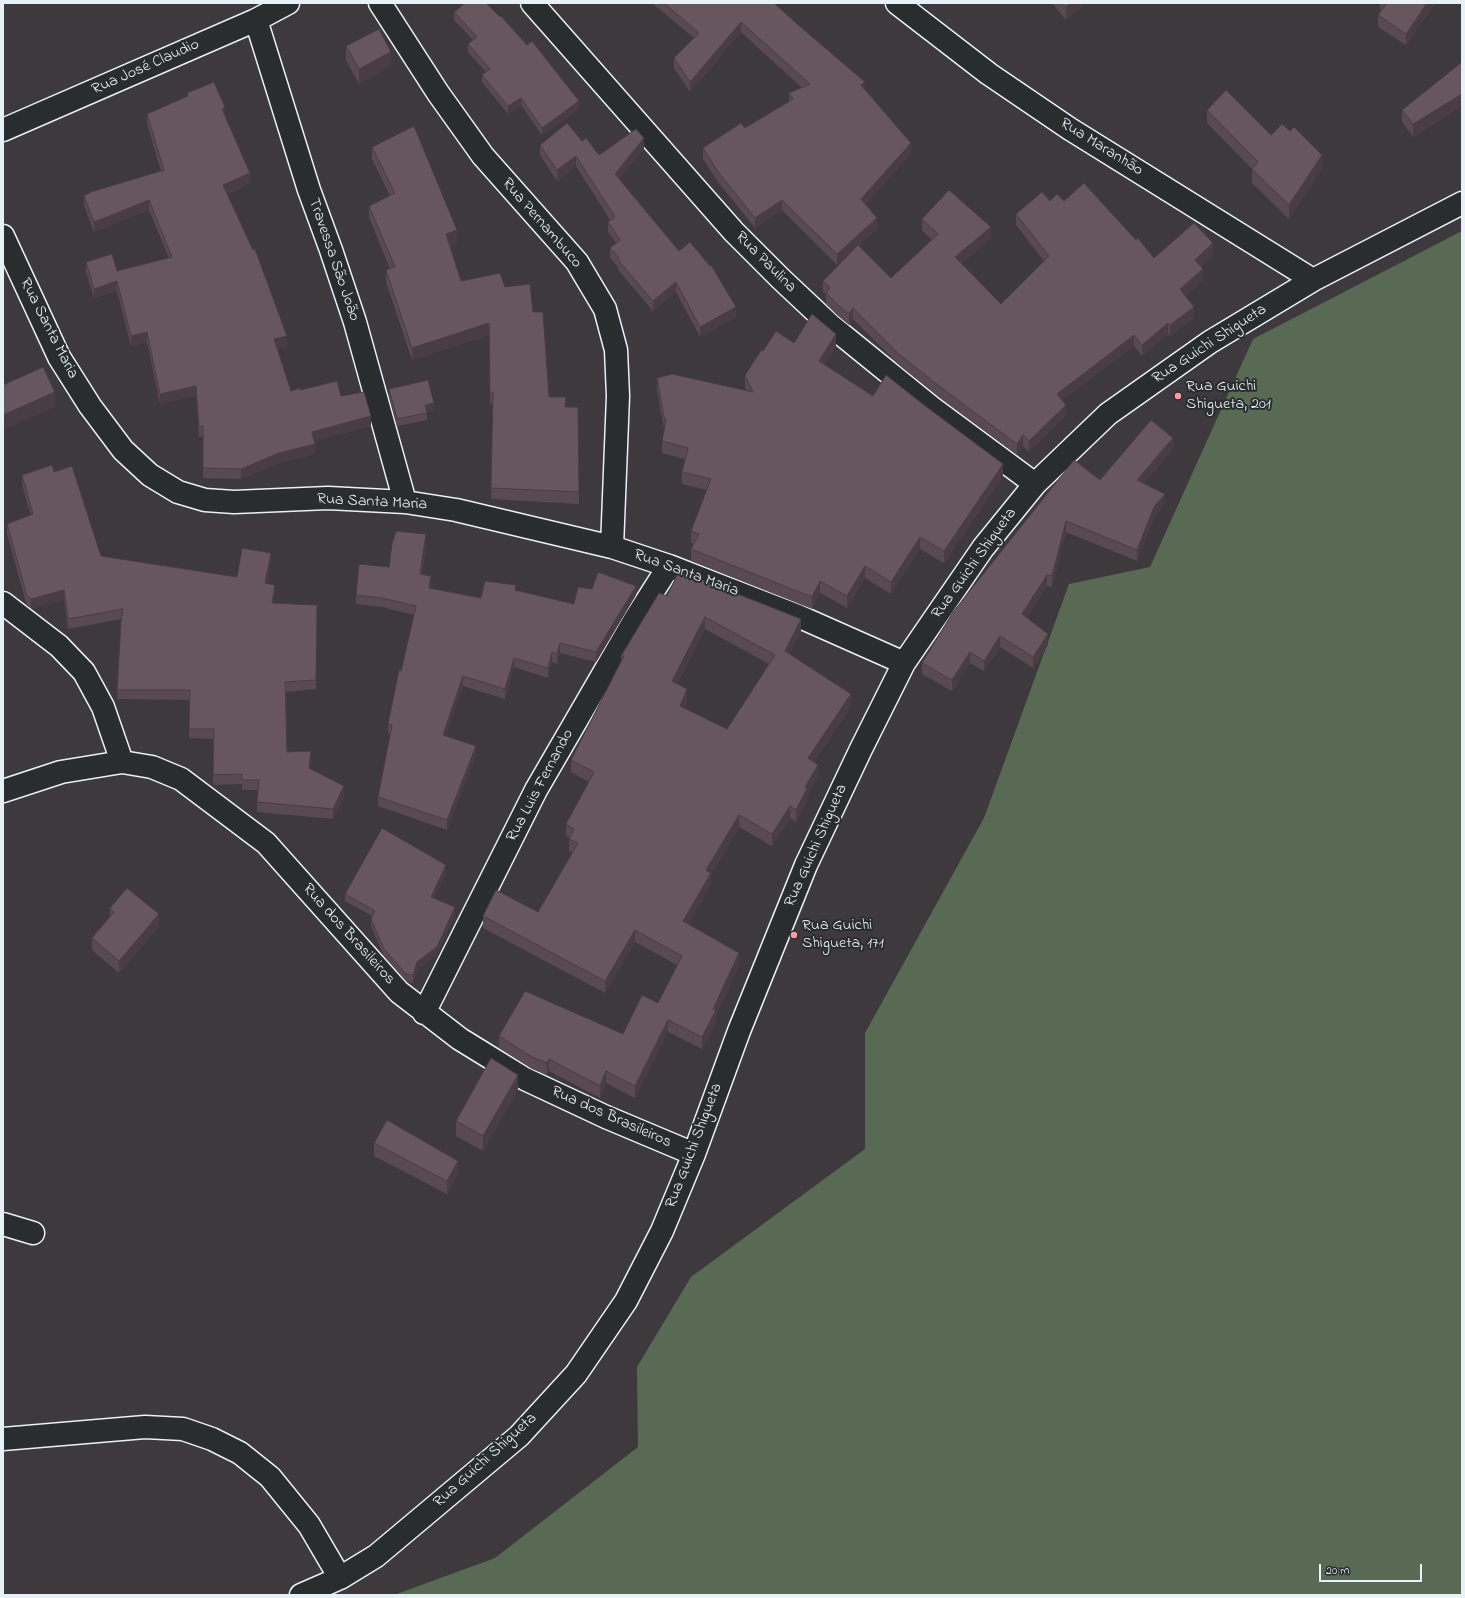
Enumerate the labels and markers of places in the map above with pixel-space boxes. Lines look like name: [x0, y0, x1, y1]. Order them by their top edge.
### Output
place label: Rua Guichi Shigueta, 201: [1186, 377, 1271, 415]
marker: Rua Guichi Shigueta, 201: [1173, 391, 1183, 401]
place label: Rua Guichi Shigueta, 171: [802, 916, 884, 954]
marker: Rua Guichi Shigueta, 171: [789, 930, 799, 940]

